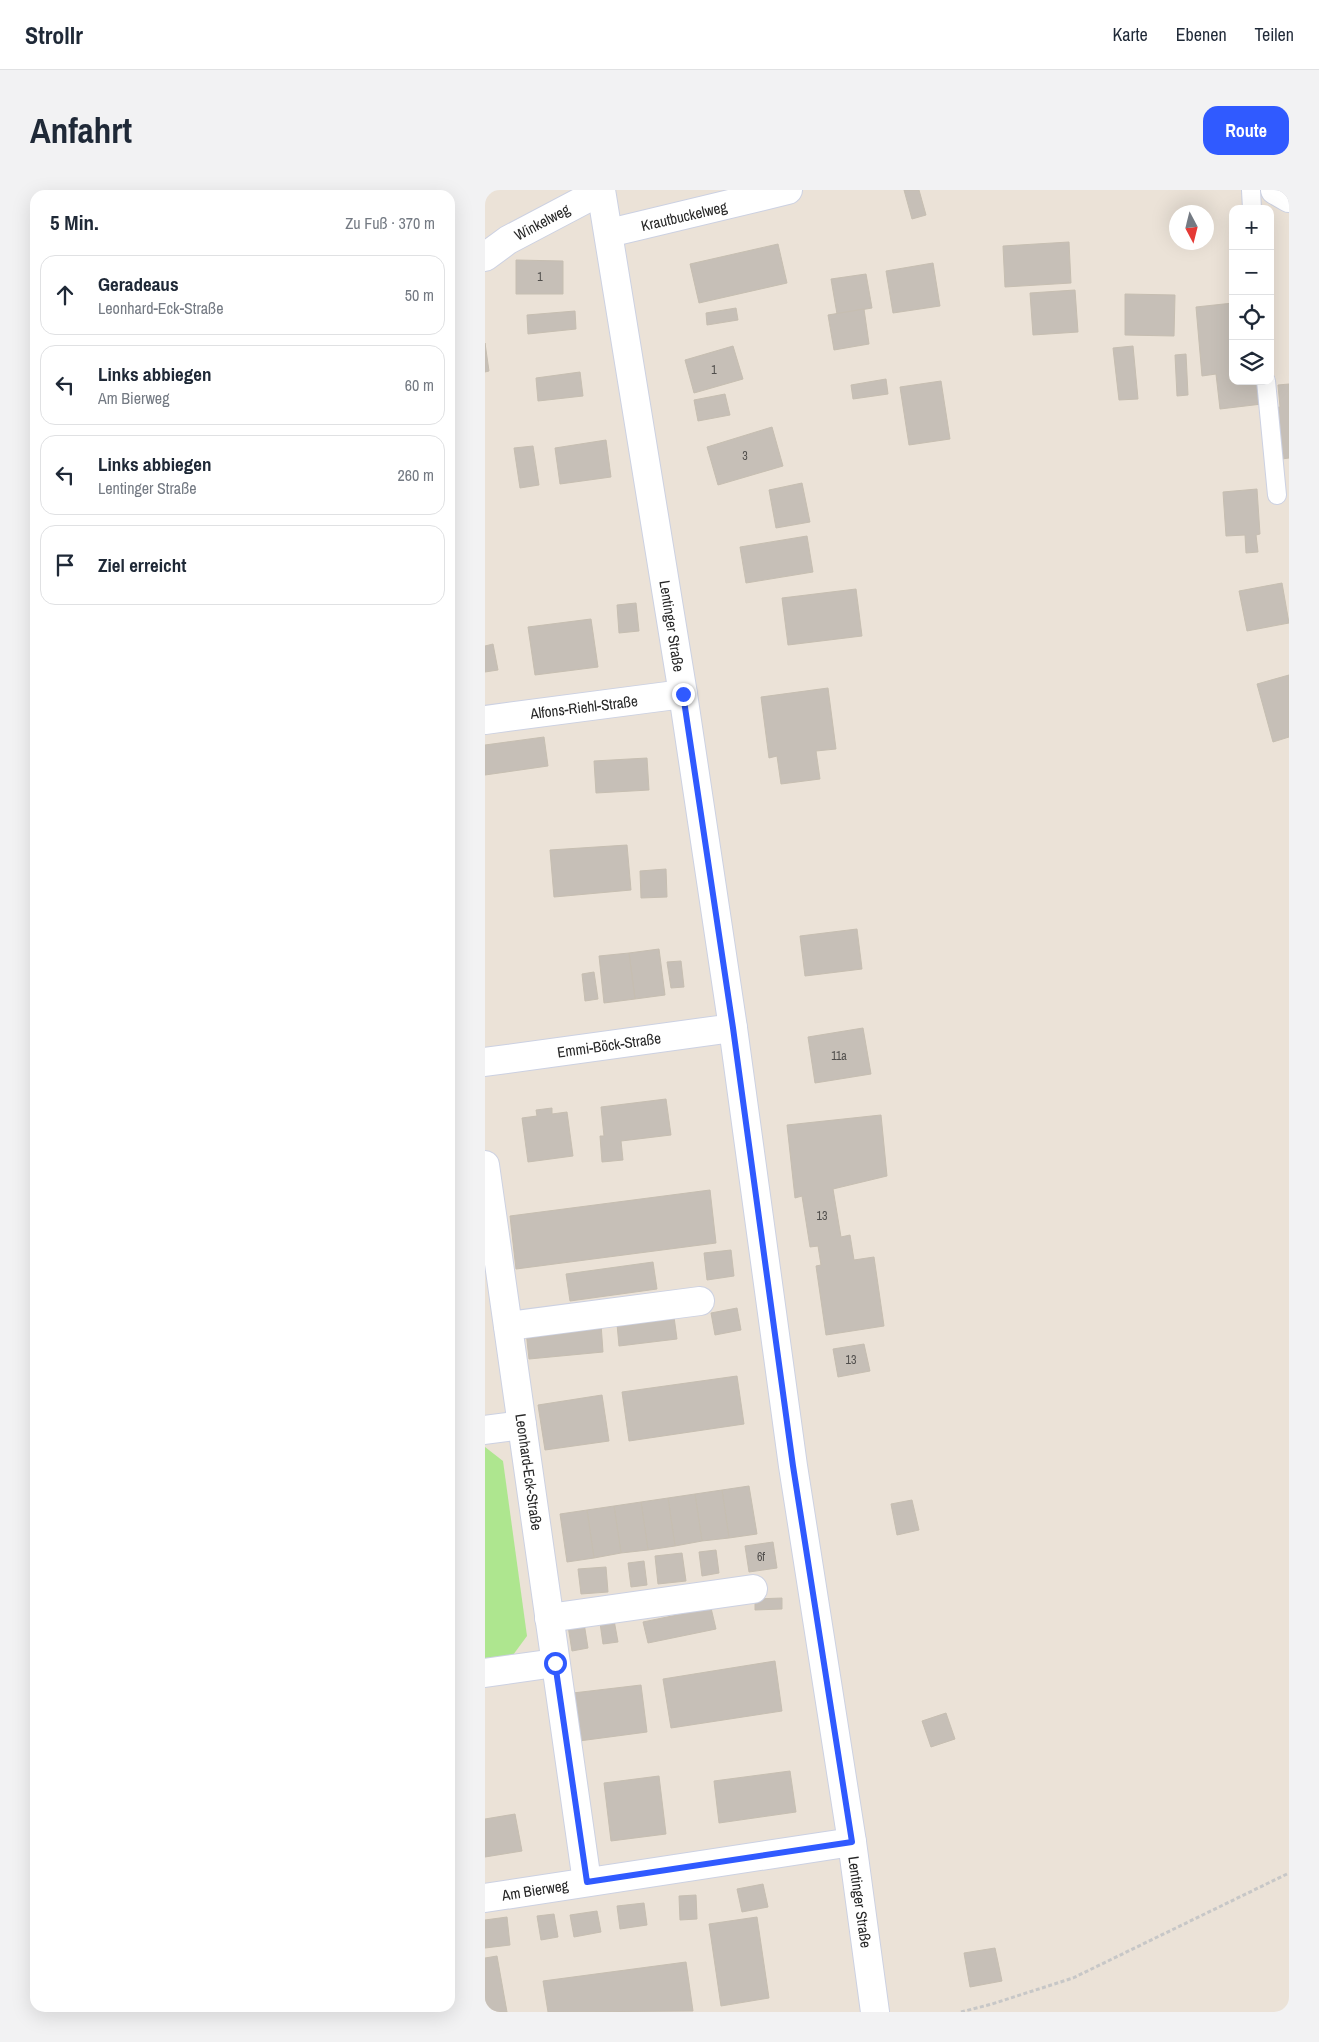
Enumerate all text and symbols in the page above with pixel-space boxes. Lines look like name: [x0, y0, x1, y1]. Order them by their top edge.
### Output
text: Strollr: [25, 19, 83, 51]
text: Karte: [1112, 22, 1148, 47]
text: Ebenen: [1176, 22, 1227, 47]
text: Teilen: [1255, 22, 1294, 47]
button: Route: [1203, 106, 1289, 155]
text: Anfahrt: [30, 107, 132, 154]
street label: Krautbuckelweg: [639, 196, 729, 236]
street label: Winkelweg: [511, 199, 574, 245]
north arrow: [1169, 205, 1214, 250]
map controls: [1229, 205, 1274, 385]
button: +: [1229, 205, 1274, 250]
text: 5 Min.: [50, 208, 99, 237]
text: Zu Fuß · 370 m: [345, 212, 435, 234]
button: −: [1229, 250, 1274, 295]
house number: 1: [537, 269, 543, 285]
text: Geradeaus: [98, 271, 179, 297]
icon: ahead: [51, 281, 79, 309]
text: 50 m: [405, 284, 434, 306]
button: locate: [1229, 295, 1274, 340]
text: Leonhard-Eck-Straße: [98, 297, 223, 319]
button: layers: [1229, 340, 1274, 385]
text: Links abbiegen: [98, 361, 211, 387]
house number: 1: [711, 362, 717, 378]
icon: left: [51, 371, 79, 399]
text: 60 m: [405, 374, 434, 396]
text: Am Bierweg: [98, 387, 169, 409]
house number: 3: [742, 448, 748, 464]
text: Links abbiegen: [98, 451, 211, 477]
icon: left: [51, 461, 79, 489]
text: 260 m: [398, 464, 434, 486]
text: Lentinger Straße: [98, 477, 196, 499]
icon: arrive: [51, 551, 79, 579]
text: Ziel erreicht: [98, 552, 186, 578]
street label: Lentinger Straße: [654, 579, 690, 673]
route end: [672, 683, 695, 706]
street label: Alfons-Riehl-Straße: [528, 690, 639, 724]
street label: Emmi-Böck-Straße: [556, 1027, 662, 1063]
house number: 11a: [831, 1048, 847, 1064]
house number: 13: [817, 1208, 827, 1224]
house number: 13: [846, 1352, 856, 1368]
street label: Leonhard-Eck-Straße: [510, 1412, 548, 1532]
house number: 6f: [757, 1549, 765, 1565]
route start: [544, 1652, 567, 1675]
street label: Lentinger Straße: [843, 1855, 877, 1949]
street label: Am Bierweg: [499, 1874, 570, 1906]

